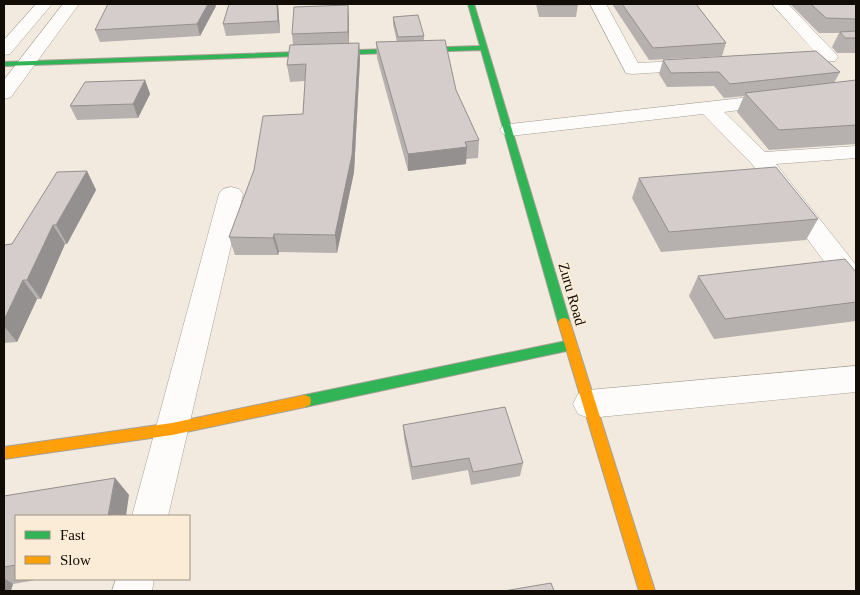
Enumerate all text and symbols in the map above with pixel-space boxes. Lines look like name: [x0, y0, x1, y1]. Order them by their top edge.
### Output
street label: Zuru Road: [555, 261, 589, 328]
legend: [15, 515, 190, 580]
text: Fast: [60, 527, 86, 543]
text: Slow: [60, 552, 91, 568]

